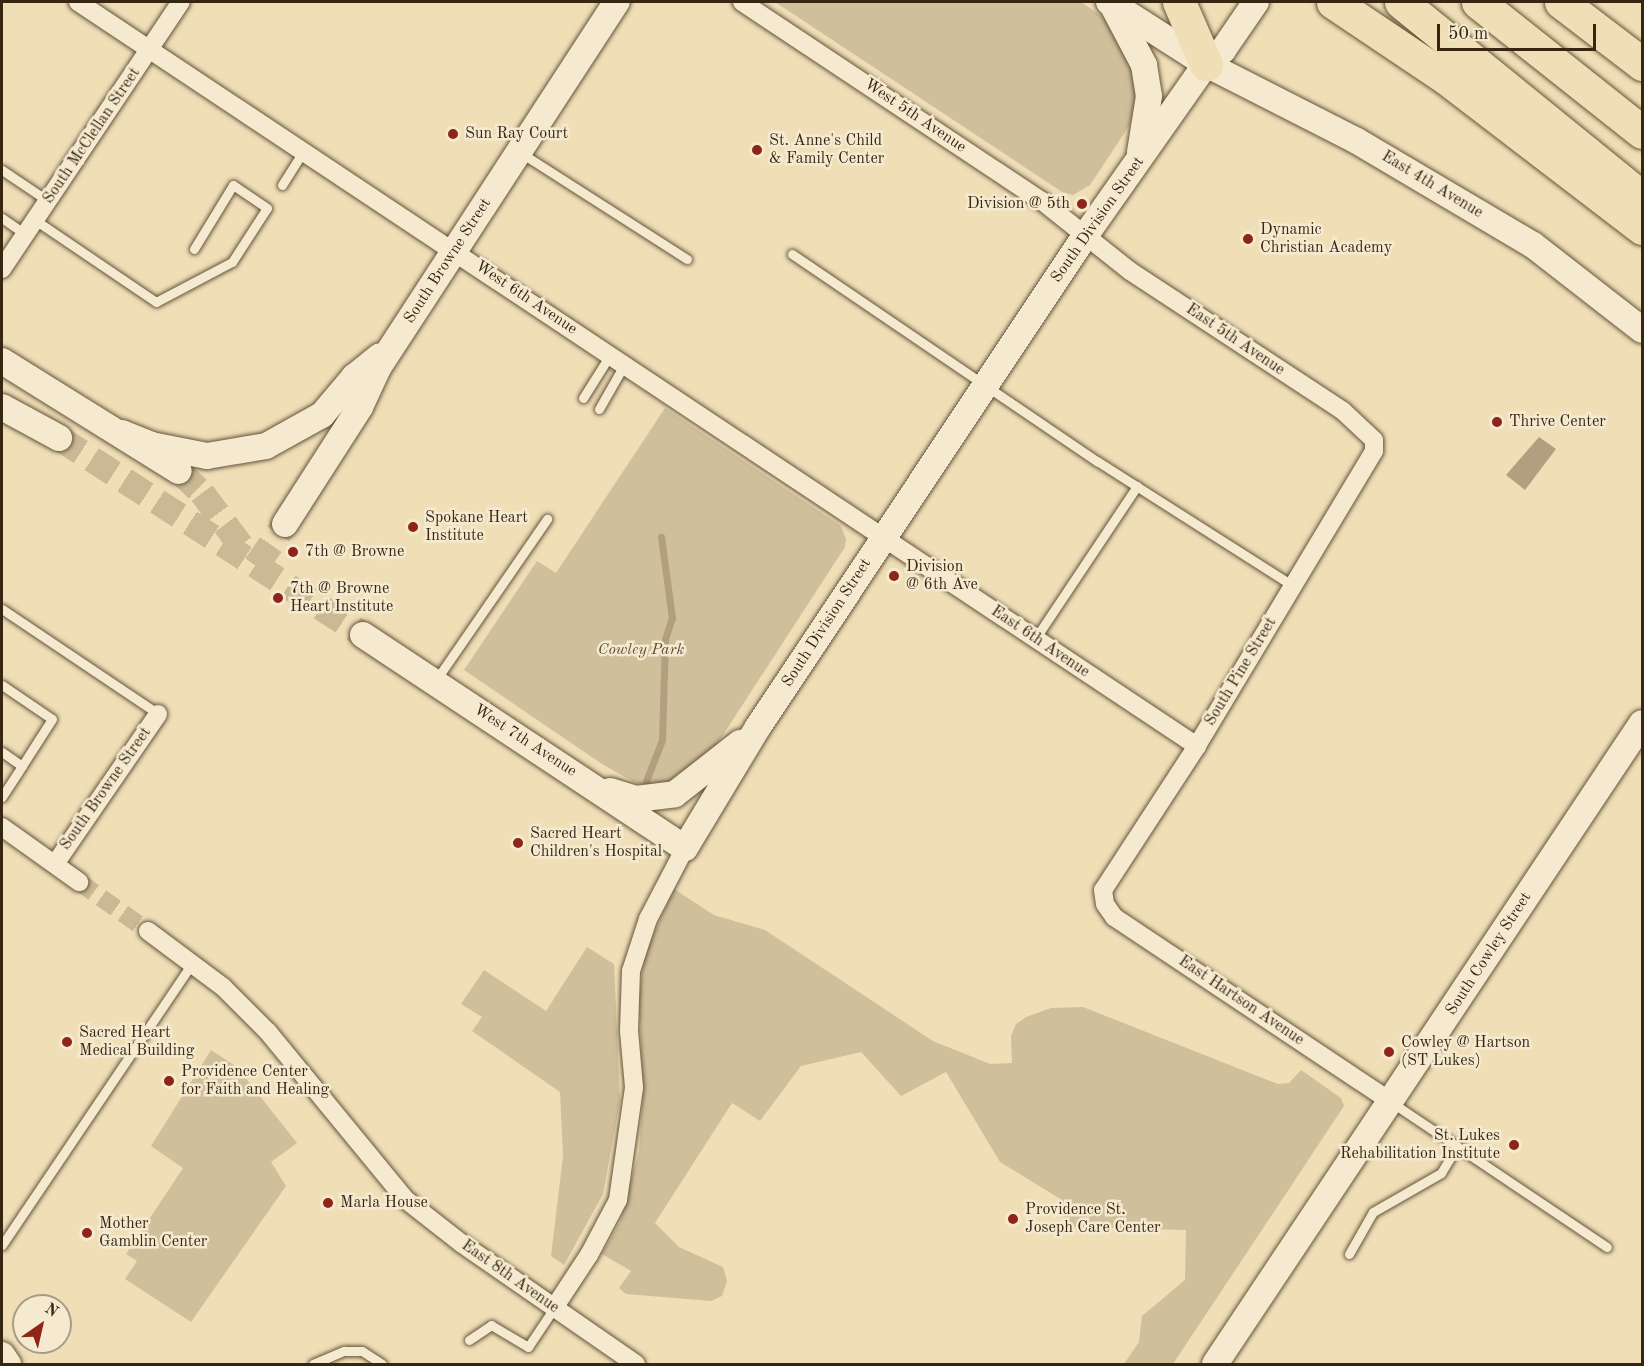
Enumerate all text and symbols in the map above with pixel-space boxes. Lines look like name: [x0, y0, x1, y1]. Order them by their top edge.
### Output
scale bar: [1440, 12, 1599, 50]
text: 50 m: [1448, 25, 1488, 43]
street label: South McClellan Street: [39, 64, 145, 208]
street label: West 5th Avenue: [860, 75, 970, 157]
place label: Sun Ray Court: [465, 124, 568, 144]
marker: Sun Ray Court: [446, 127, 460, 141]
place label: St. Anne's Child & Family Center: [769, 131, 884, 169]
marker: St. Anne's Child & Family Center: [750, 143, 764, 157]
street label: East 4th Avenue: [1378, 147, 1486, 223]
street label: South Division Street: [1047, 153, 1149, 287]
place label: Division @ 5th: [967, 194, 1070, 214]
street label: South Browne Street: [400, 195, 496, 327]
marker: Division @ 5th: [1075, 197, 1089, 211]
place label: Dynamic Christian Academy: [1260, 220, 1392, 258]
marker: Dynamic Christian Academy: [1241, 232, 1255, 246]
street label: West 6th Avenue: [471, 257, 581, 339]
street label: East 5th Avenue: [1182, 300, 1288, 380]
place label: Thrive Center: [1509, 412, 1606, 432]
marker: Thrive Center: [1490, 415, 1504, 429]
place label: Spokane Heart Institute: [425, 508, 528, 546]
marker: Spokane Heart Institute: [406, 520, 420, 534]
place label: 7th @ Browne: [305, 542, 404, 562]
marker: 7th @ Browne: [286, 545, 300, 559]
street label: South Division Street: [778, 555, 876, 691]
place label: Division @ 6th Ave: [906, 557, 978, 595]
marker: Division @ 6th Ave: [887, 569, 901, 583]
place label: 7th @ Browne Heart Institute: [290, 579, 393, 617]
marker: 7th @ Browne Heart Institute: [271, 591, 285, 605]
street label: East 6th Avenue: [987, 602, 1093, 682]
street label: South Pine Street: [1201, 614, 1281, 730]
park label: Cowley Park: [598, 640, 684, 660]
street label: West 7th Avenue: [470, 701, 580, 781]
street label: South Browne Street: [56, 724, 156, 854]
place label: Sacred Heart Children's Hospital: [530, 824, 662, 862]
marker: Sacred Heart Children's Hospital: [511, 836, 525, 850]
street label: South Cowley Street: [1442, 889, 1536, 1019]
street label: East Hartson Avenue: [1175, 952, 1307, 1050]
place label: Sacred Heart Medical Building: [79, 1023, 194, 1061]
place label: Cowley @ Hartson (ST Lukes): [1401, 1033, 1530, 1071]
marker: Sacred Heart Medical Building: [60, 1035, 74, 1049]
marker: Cowley @ Hartson (ST Lukes): [1382, 1045, 1396, 1059]
place label: Providence Center for Faith and Healing: [181, 1062, 329, 1100]
marker: Providence Center for Faith and Healing: [162, 1074, 176, 1088]
place label: St. Lukes Rehabilitation Institute: [1340, 1126, 1500, 1164]
marker: St. Lukes Rehabilitation Institute: [1505, 1136, 1523, 1154]
place label: Marla House: [340, 1193, 428, 1213]
marker: Marla House: [321, 1196, 335, 1210]
place label: Providence St. Joseph Care Center: [1025, 1200, 1161, 1238]
marker: Providence St. Joseph Care Center: [1006, 1212, 1020, 1226]
place label: Mother Gamblin Center: [99, 1214, 207, 1252]
marker: Mother Gamblin Center: [80, 1226, 94, 1240]
street label: East 8th Avenue: [457, 1236, 563, 1318]
north arrow: [12, 1294, 72, 1354]
text: N: [41, 1301, 60, 1321]

